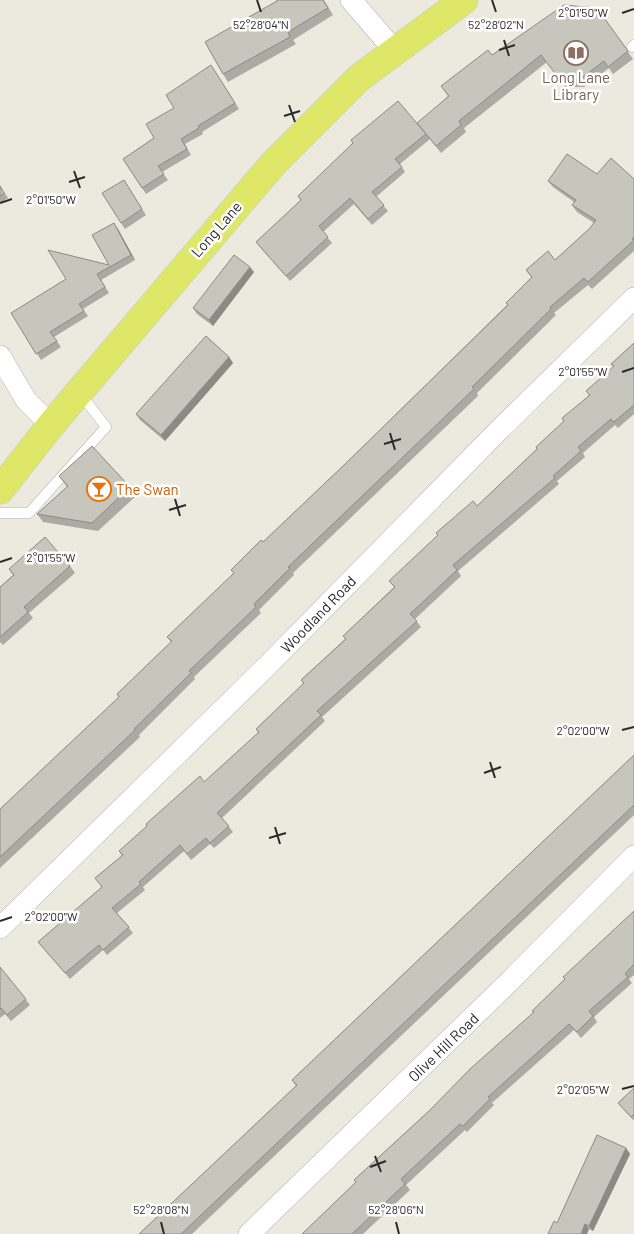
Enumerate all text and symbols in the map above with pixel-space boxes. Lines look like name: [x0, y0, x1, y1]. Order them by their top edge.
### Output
text: 2°01'50"W: [558, 5, 608, 19]
text: 52°28'04"N: [233, 17, 289, 31]
text: 52°28'02"N: [468, 17, 524, 31]
library icon: Long Lane Library: [563, 40, 589, 66]
place label: Long Lane Library: [542, 68, 610, 103]
text: 2°01'50"W: [26, 192, 76, 206]
street label: Long Lane: [187, 197, 245, 261]
text: 2°01'55"W: [558, 364, 608, 378]
bar icon: The Swan: [86, 476, 112, 502]
place label: The Swan: [116, 480, 179, 498]
text: 2°01'55"W: [26, 550, 76, 564]
street label: Woodland Road: [277, 572, 359, 656]
text: 2°02'00"W: [556, 723, 610, 737]
text: 2°02'00"W: [24, 909, 78, 923]
street label: Olive Hill Road: [404, 1009, 482, 1085]
text: 2°02'05"W: [557, 1082, 610, 1096]
text: 52°28'08"N: [133, 1202, 189, 1216]
text: 52°28'06"N: [368, 1202, 424, 1216]

